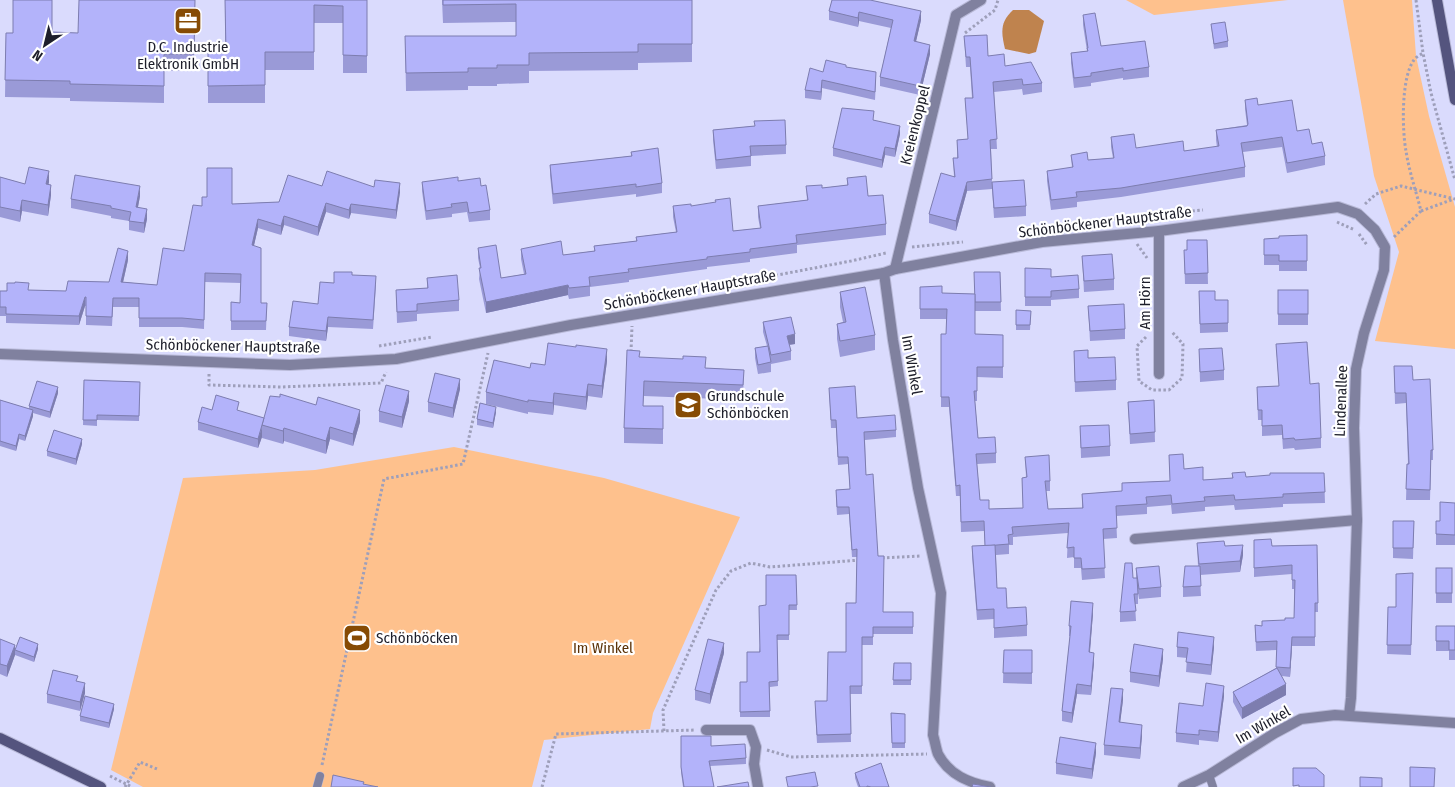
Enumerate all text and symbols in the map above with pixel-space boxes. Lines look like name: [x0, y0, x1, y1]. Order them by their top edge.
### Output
office icon: D.C. Industrie Elektronik GmbH: [173, 6, 203, 36]
north arrow: [20, 20, 70, 70]
place label: D.C. Industrie Elektronik GmbH: [137, 38, 239, 73]
text: N: [30, 46, 46, 65]
street label: Kreienkoppel: [896, 83, 934, 167]
street label: Schönböckener Hauptstraße: [1017, 202, 1193, 242]
street label: Schönböckener Hauptstraße: [603, 266, 777, 314]
street label: Am Hörn: [1136, 276, 1154, 330]
street label: Im Winkel: [898, 334, 926, 396]
street label: Schönböckener Hauptstraße: [146, 335, 320, 357]
street label: Lindenallee: [1331, 365, 1351, 437]
place label: Grundschule Schönböcken: [707, 387, 789, 422]
school or university icon: Grundschule Schönböcken: [673, 390, 703, 420]
sports icon: Schönböcken: [342, 623, 372, 653]
place label: Schönböcken: [376, 629, 458, 647]
park label: Im Winkel: [573, 639, 633, 657]
street label: Im Winkel: [1232, 702, 1294, 748]

